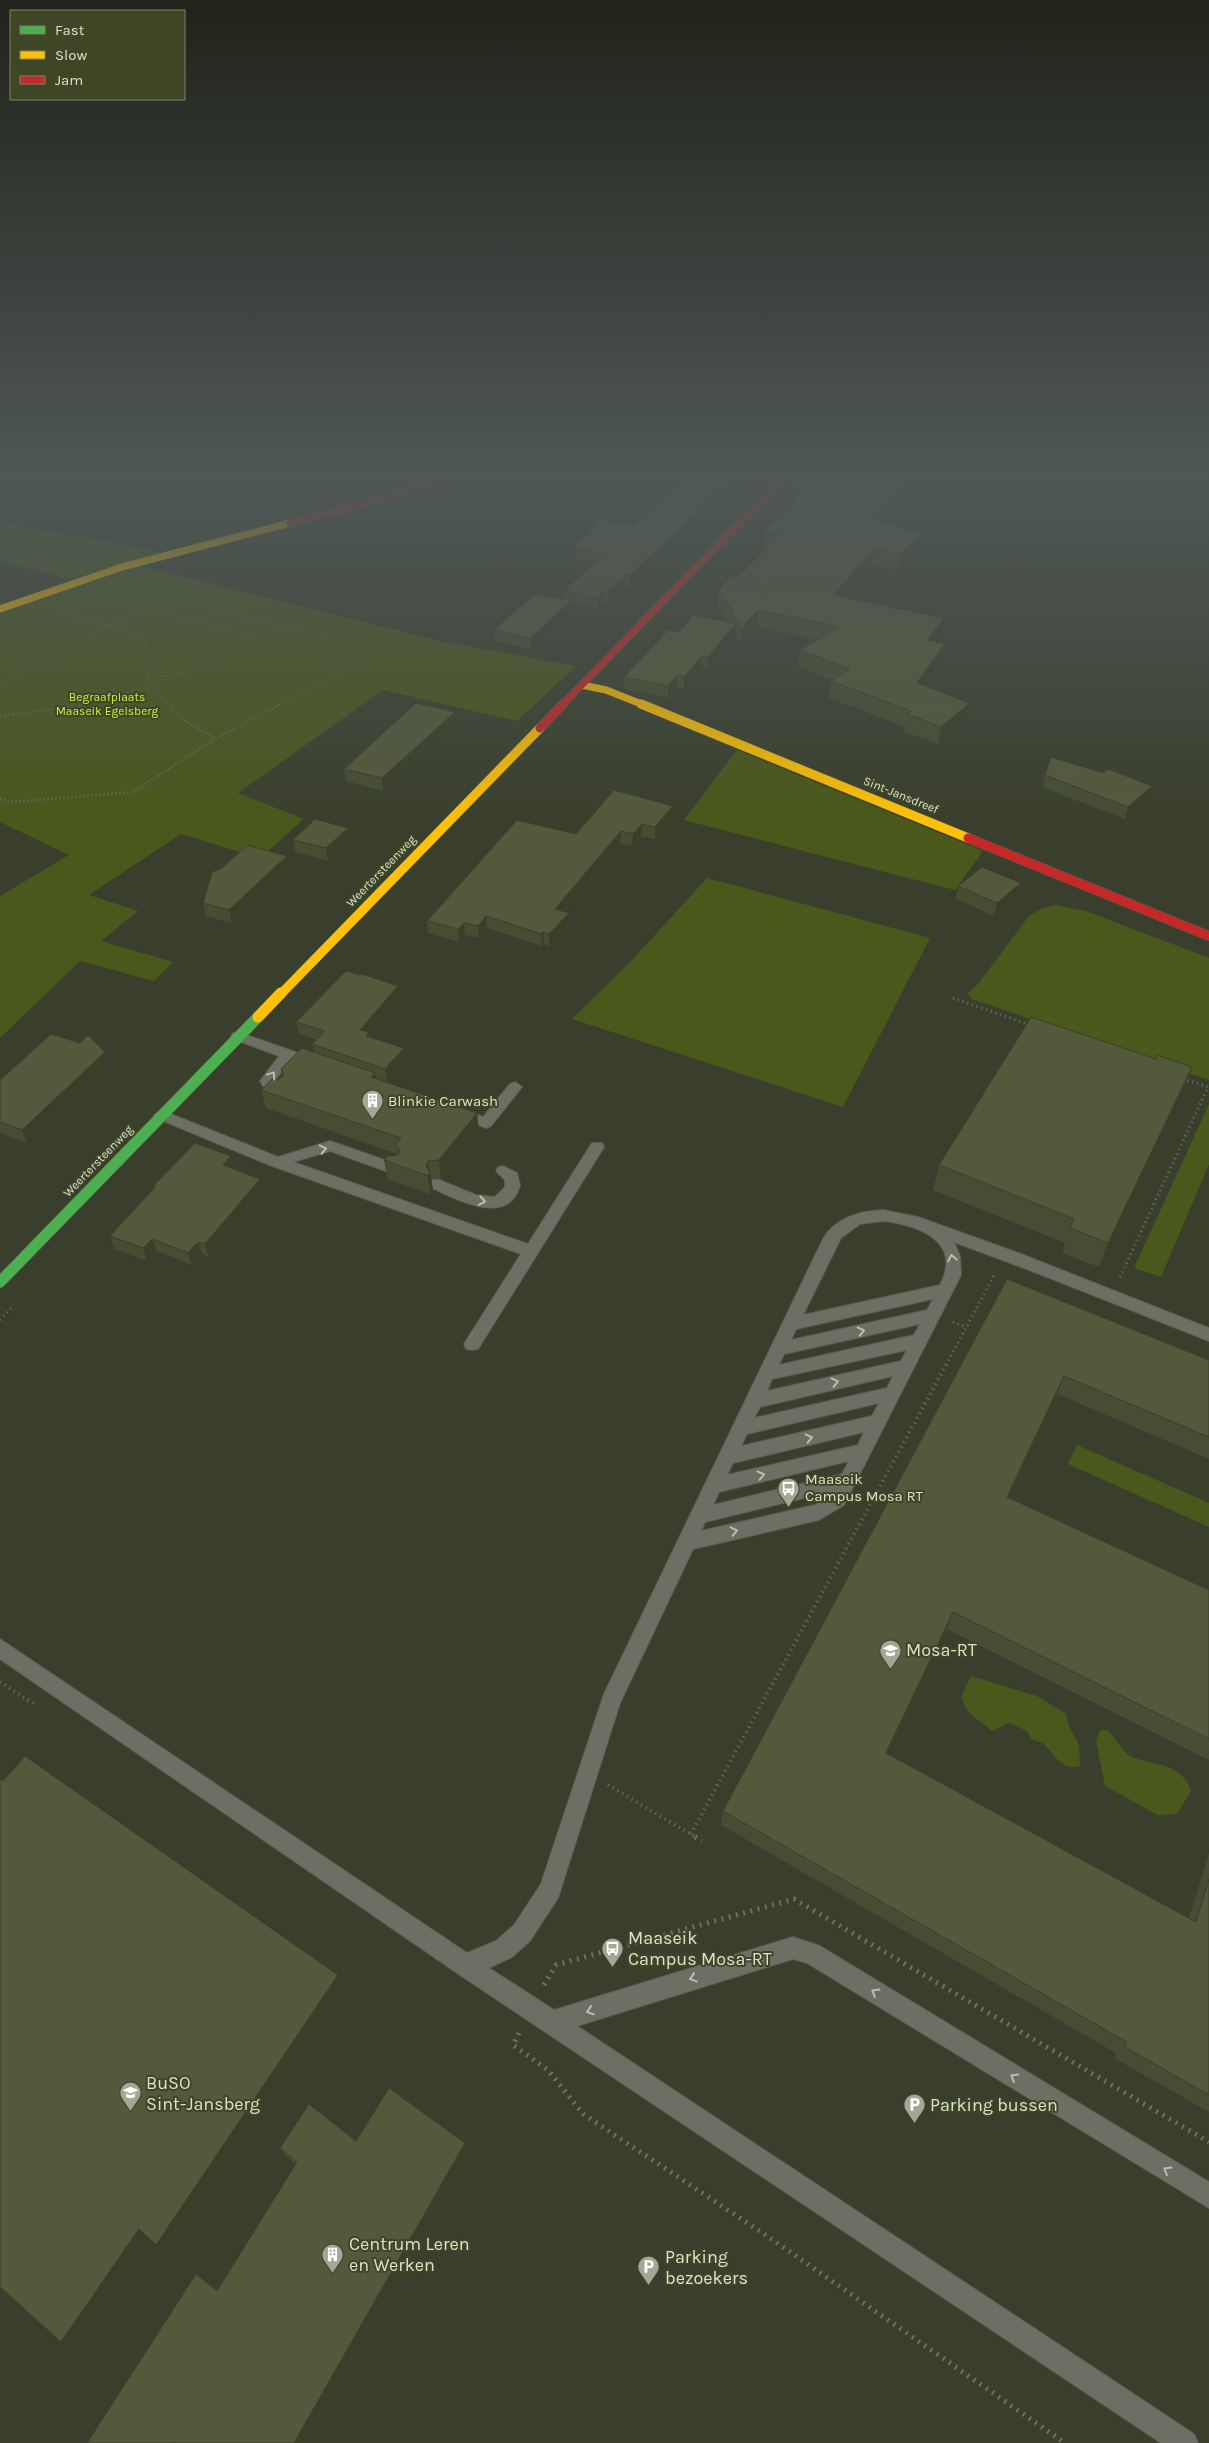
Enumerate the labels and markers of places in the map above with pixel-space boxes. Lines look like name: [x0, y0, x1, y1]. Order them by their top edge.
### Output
building icon: Blinkie Carwash: [360, 1089, 384, 1120]
place label: Blinkie Carwash: [388, 1092, 498, 1110]
place label: Maaseik Campus Mosa RT: [805, 1470, 924, 1505]
bus stop icon: Maaseik Campus Mosa RT: [777, 1476, 801, 1507]
school or university icon: Mosa-RT: [878, 1638, 902, 1669]
place label: Mosa-RT: [906, 1639, 977, 1661]
place label: Maaseik Campus Mosa-RT: [628, 1927, 772, 1970]
bus stop icon: Maaseik Campus Mosa-RT: [600, 1936, 624, 1967]
place label: BuSO Sint-Jansberg: [146, 2072, 260, 2115]
school or university icon: BuSO Sint-Jansberg: [118, 2081, 142, 2112]
parking icon: Parking bussen: [902, 2093, 926, 2124]
place label: Parking bussen: [930, 2094, 1058, 2116]
place label: Centrum Leren en Werken: [349, 2233, 470, 2276]
building icon: Centrum Leren en Werken: [321, 2242, 345, 2273]
place label: Parking bezoekers: [665, 2246, 748, 2289]
parking icon: Parking bezoekers: [637, 2255, 661, 2286]

